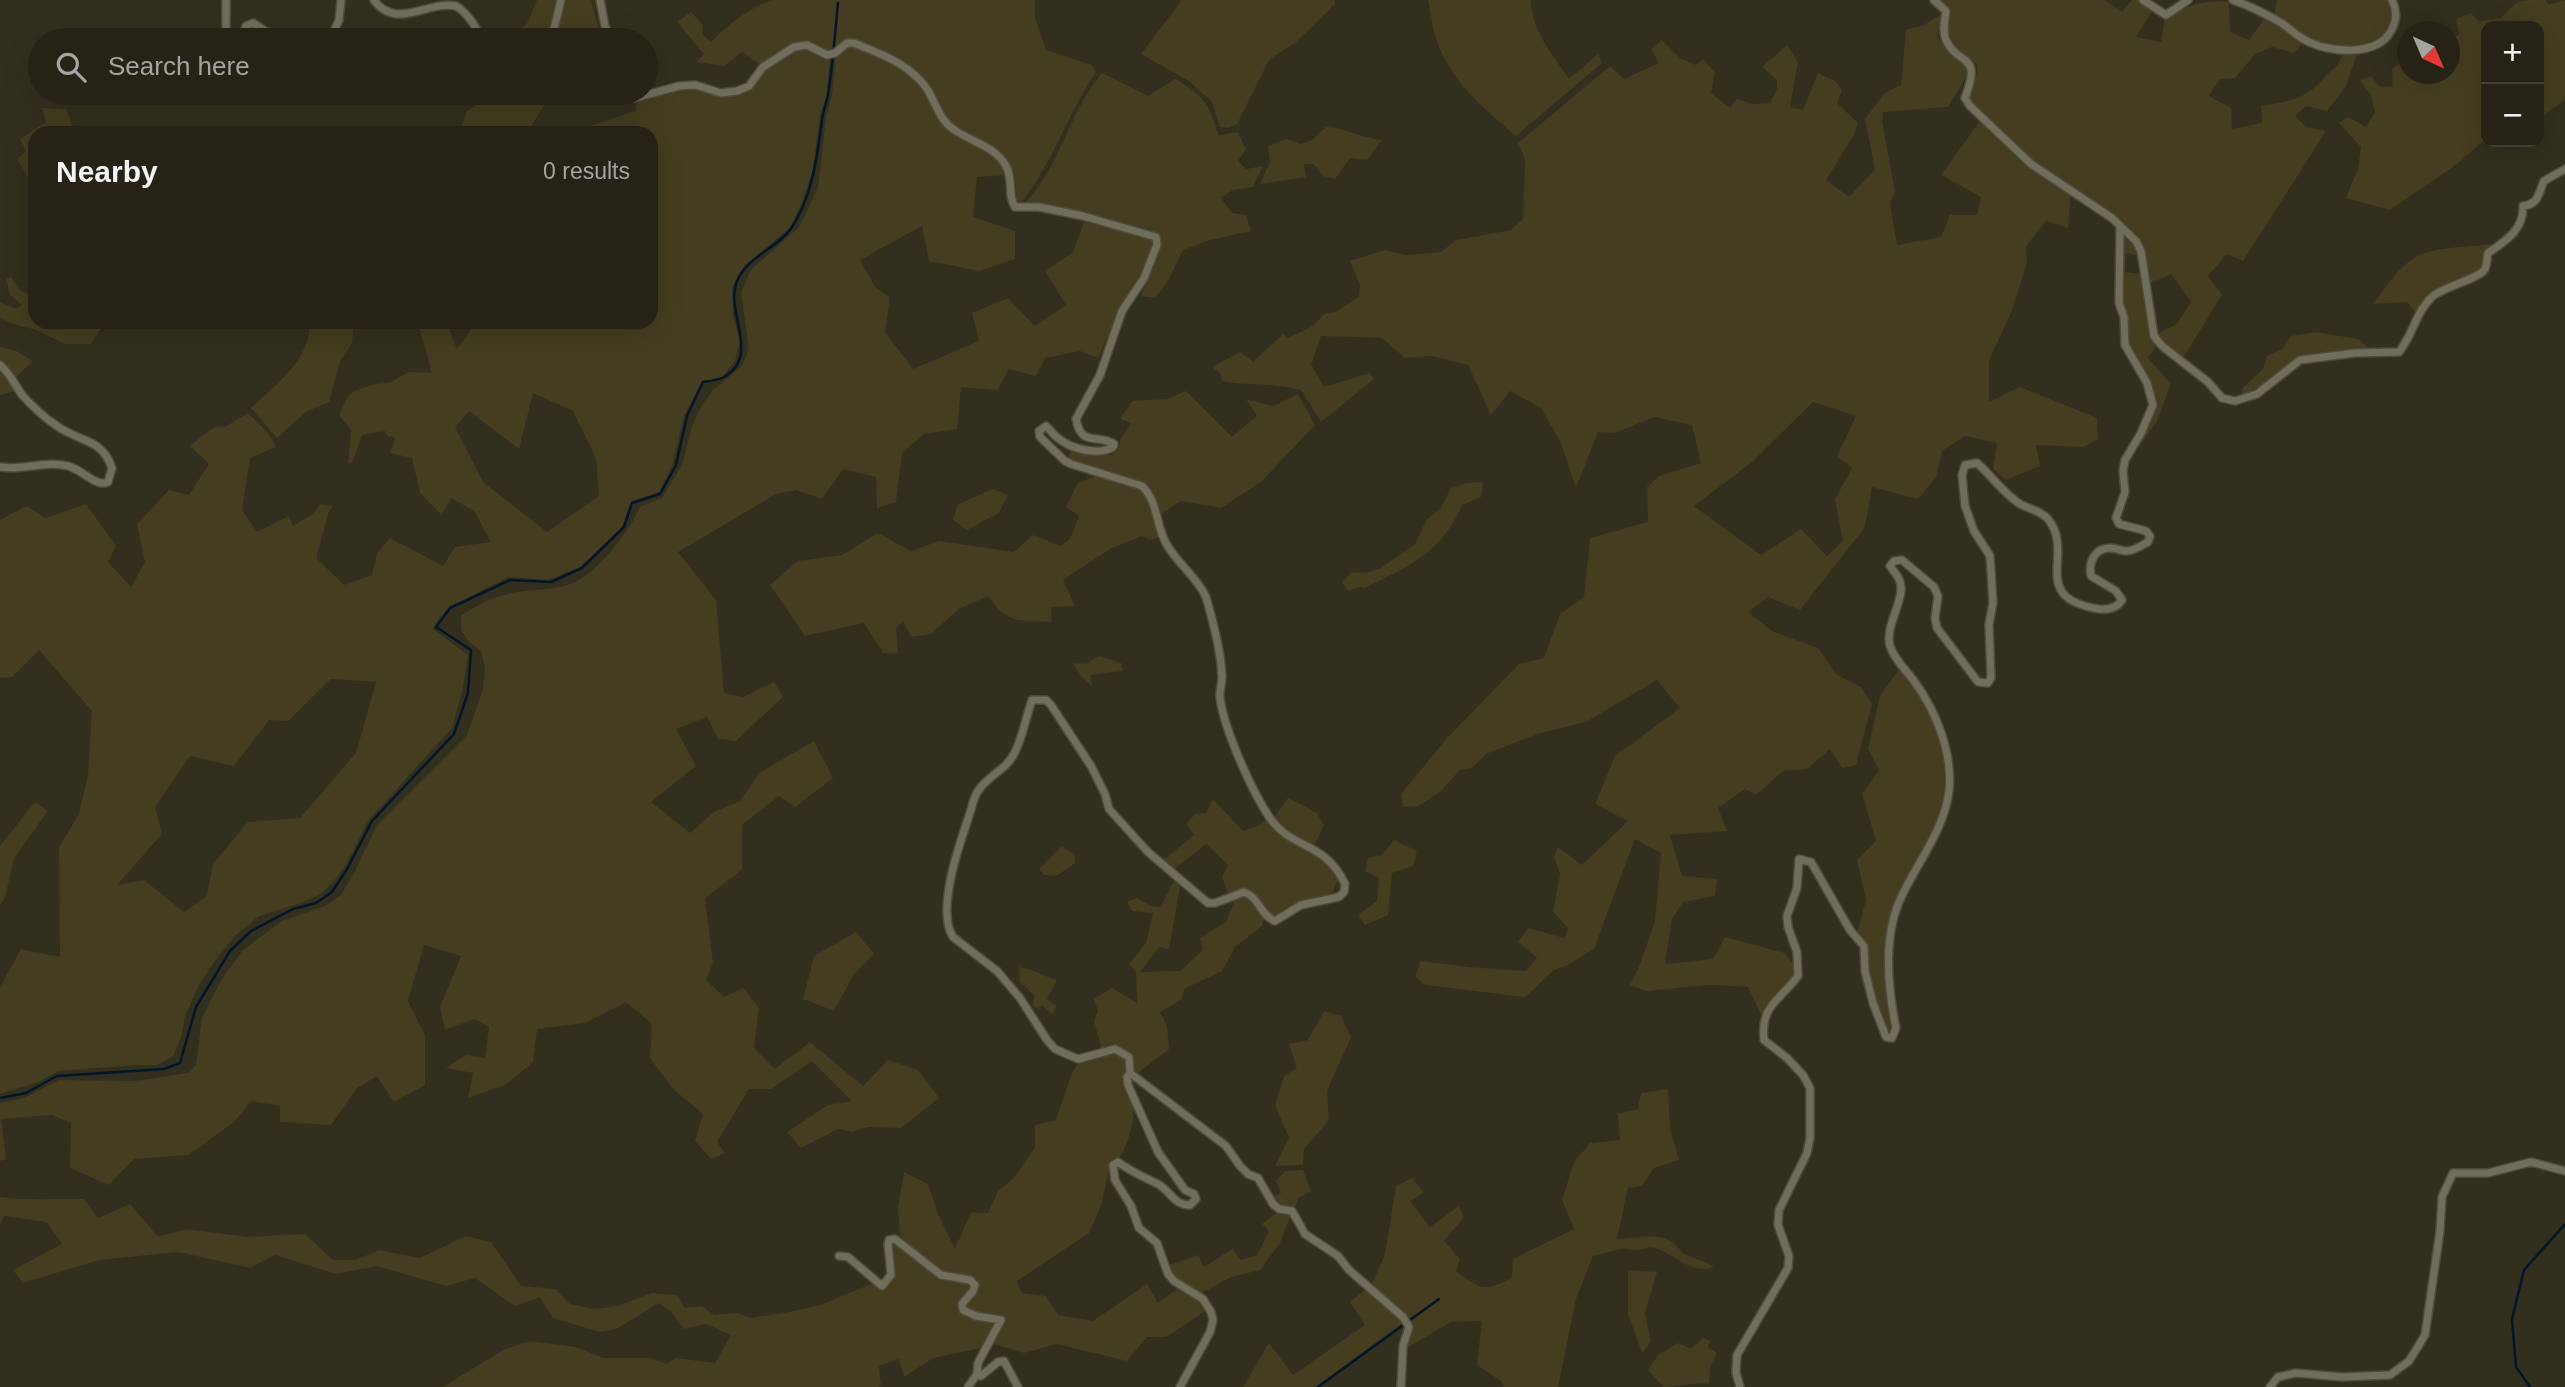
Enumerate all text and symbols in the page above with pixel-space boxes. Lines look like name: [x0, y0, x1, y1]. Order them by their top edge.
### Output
north arrow: [2397, 21, 2460, 84]
map controls: [2481, 21, 2544, 147]
button: +: [2481, 21, 2544, 84]
search box: [28, 28, 658, 105]
icon: search: [52, 48, 90, 86]
text: Search here: [108, 51, 250, 81]
button: −: [2481, 84, 2544, 147]
text: Nearby: [56, 155, 158, 188]
text: 0 results: [543, 158, 630, 184]

